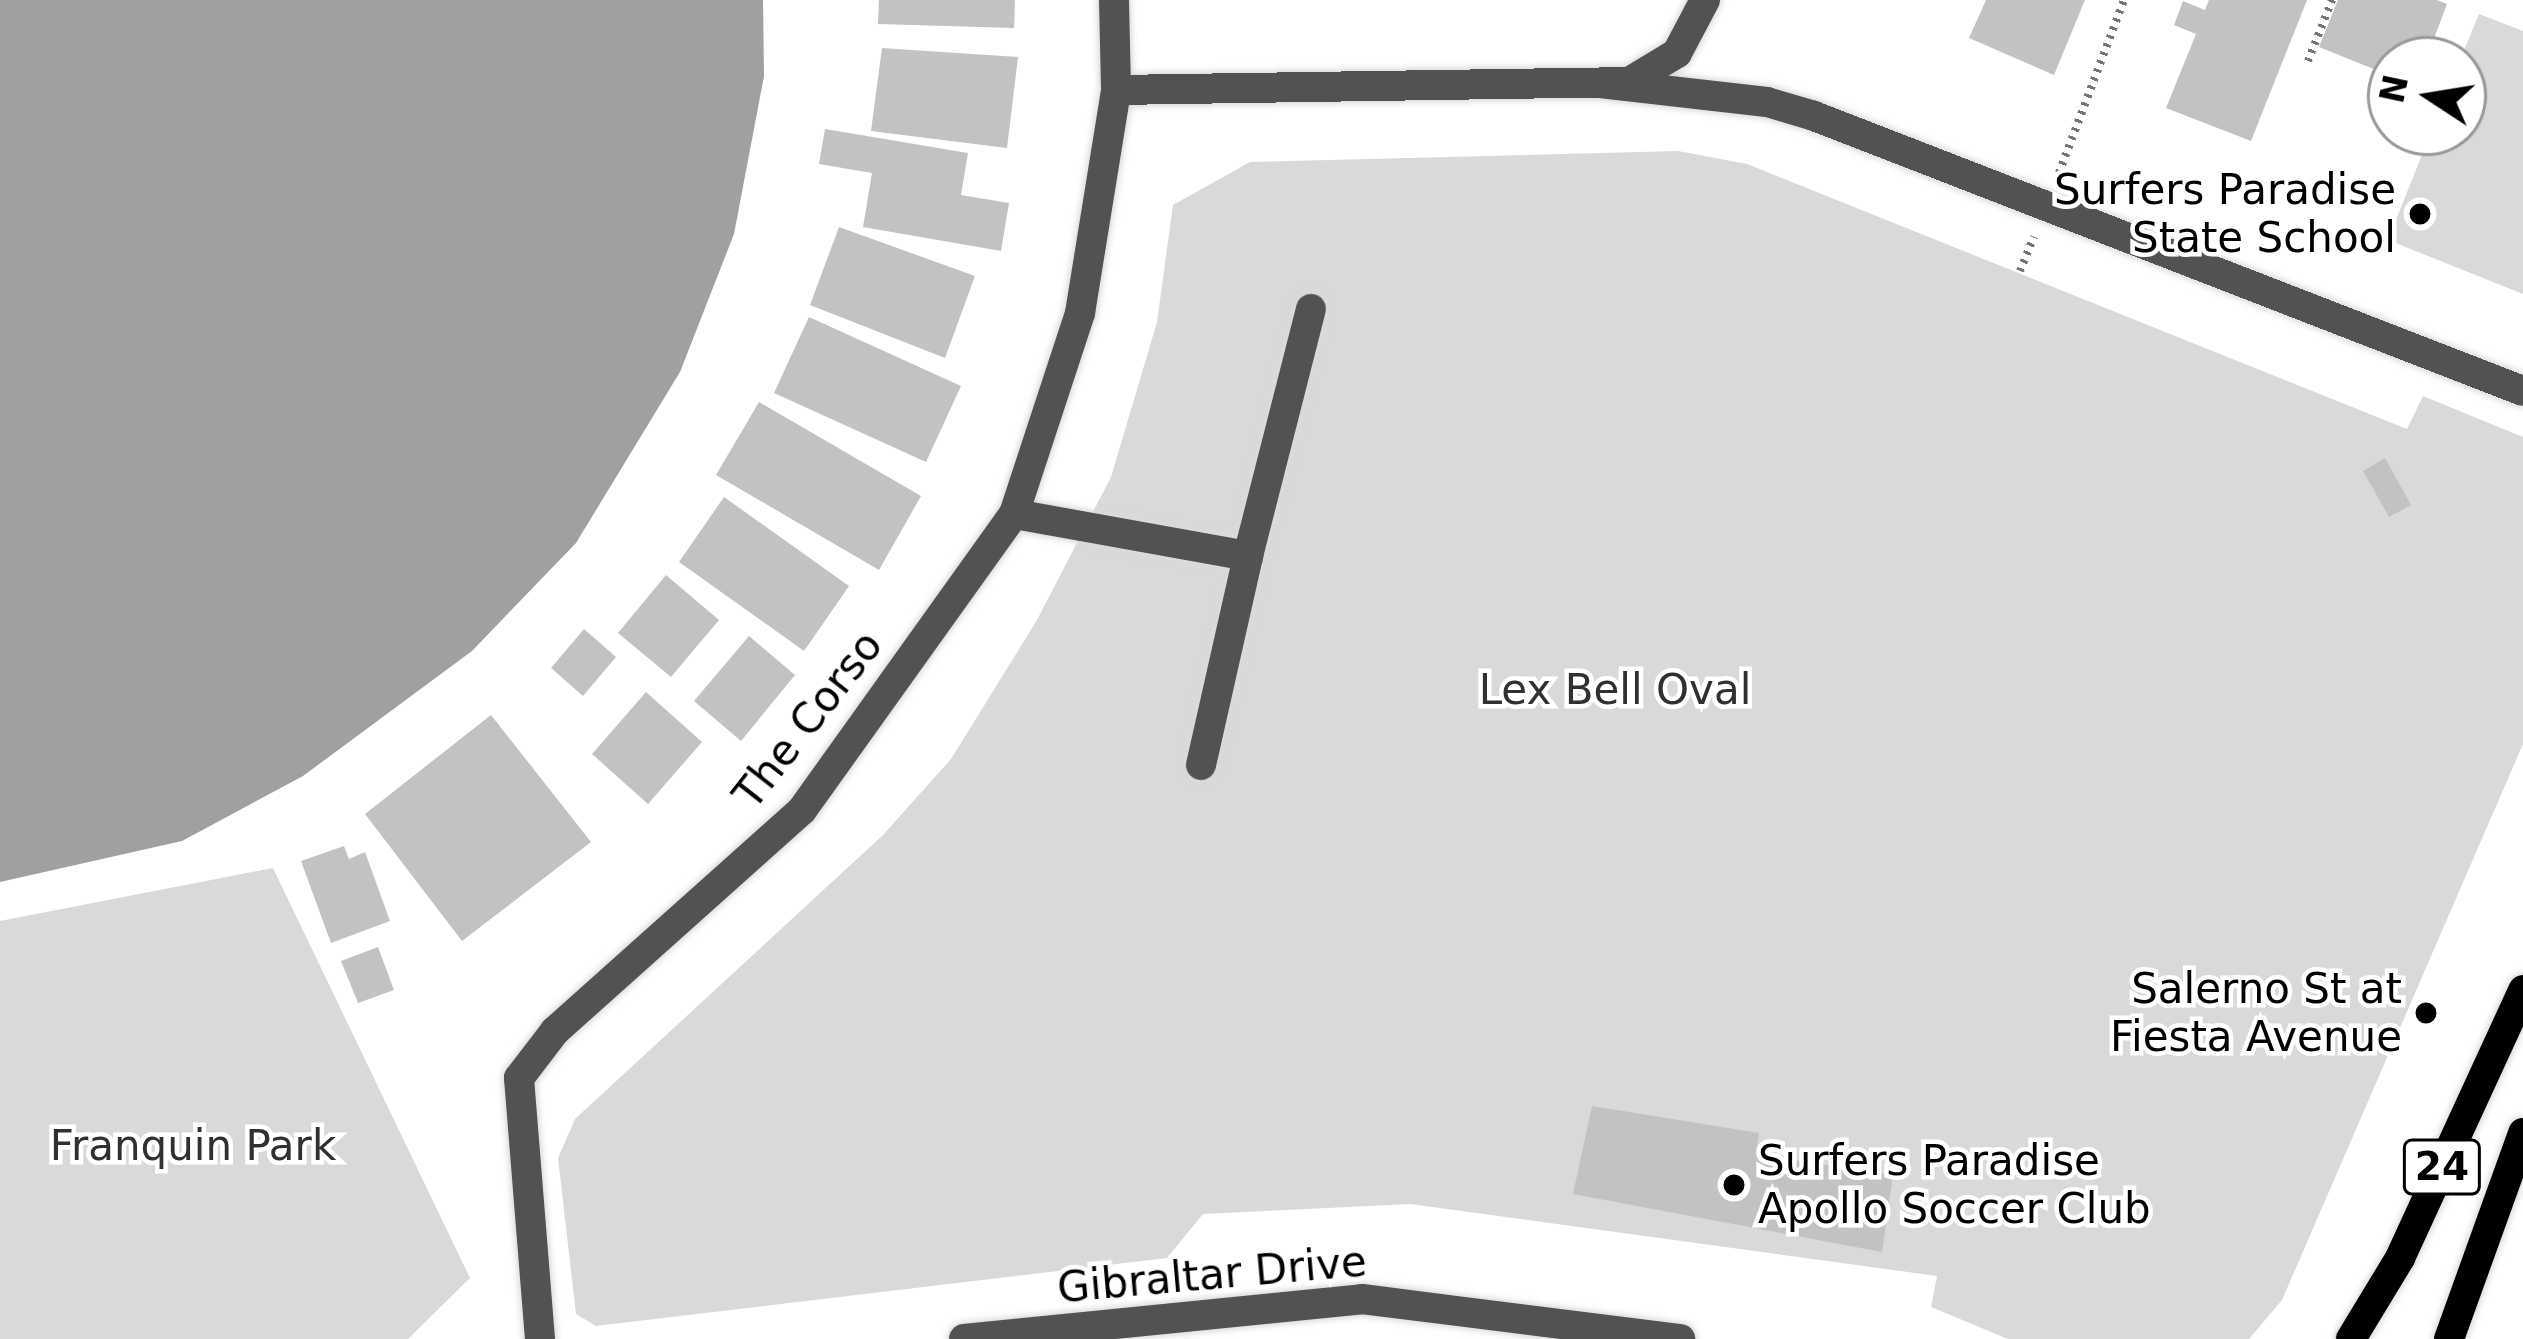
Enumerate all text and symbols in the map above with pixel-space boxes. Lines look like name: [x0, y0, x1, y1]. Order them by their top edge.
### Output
north arrow: [2367, 36, 2487, 156]
text: N: [2372, 71, 2416, 107]
place label: Surfers Paradise State School: [2054, 165, 2396, 264]
marker: Surfers Paradise State School: [2407, 201, 2433, 227]
street label: The Corso: [723, 621, 893, 819]
park label: Lex Bell Oval: [1479, 665, 1751, 715]
place label: Salerno St at Fiesta Avenue: [2110, 964, 2402, 1062]
marker: Salerno St at Fiesta Avenue: [2413, 1000, 2439, 1026]
park label: Franquin Park: [50, 1121, 336, 1171]
road number: 24: [2400, 1134, 2484, 1200]
place label: Surfers Paradise Apollo Soccer Club: [1758, 1136, 2151, 1234]
marker: Surfers Paradise Apollo Soccer Club: [1721, 1172, 1747, 1198]
street label: Gibraltar Drive: [1055, 1236, 1369, 1314]

